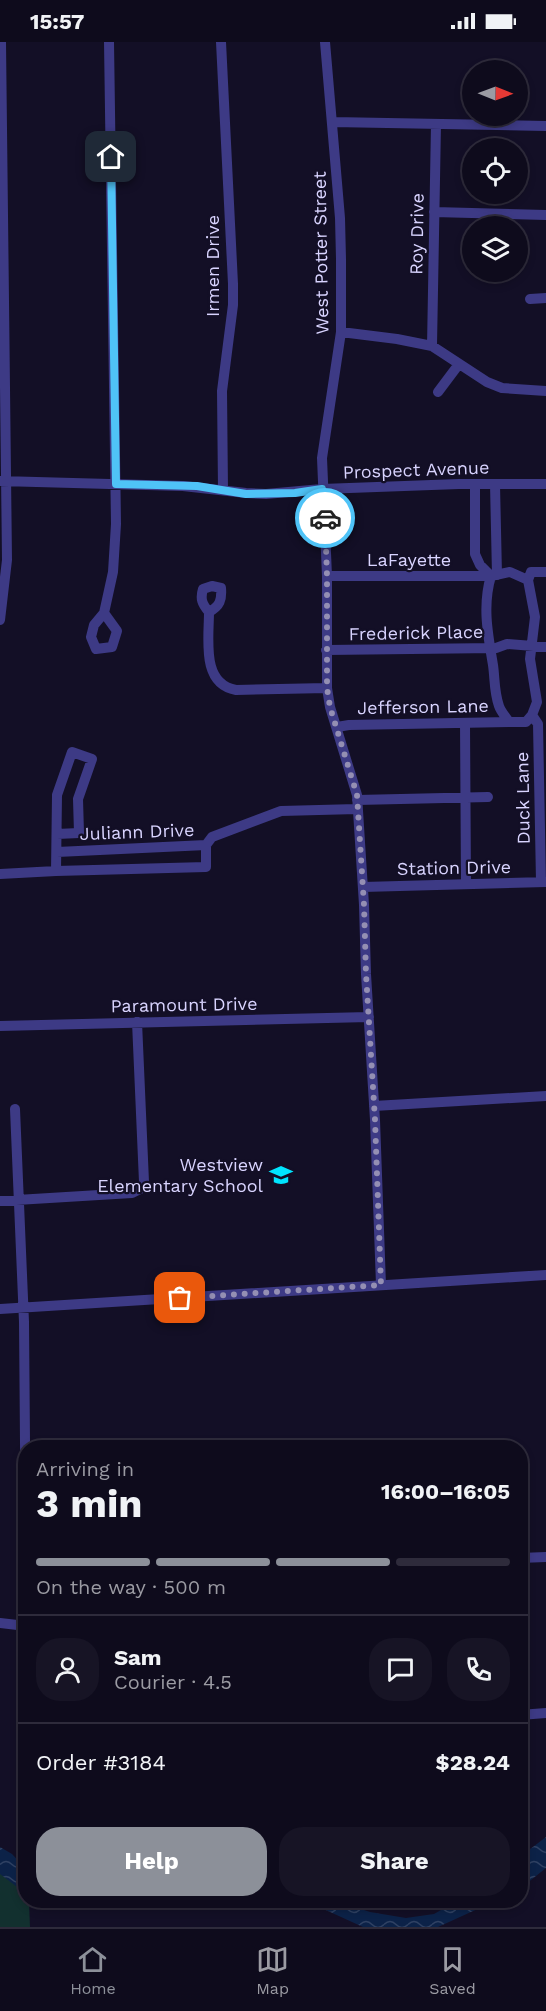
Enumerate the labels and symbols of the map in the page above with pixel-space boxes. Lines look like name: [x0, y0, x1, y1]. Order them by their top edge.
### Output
north arrow: [462, 60, 528, 126]
pin: [85, 131, 136, 182]
street label: West Potter Street: [309, 171, 332, 335]
street label: Roy Drive: [405, 193, 428, 275]
street label: Irmen Drive: [202, 215, 223, 317]
street label: Prospect Avenue: [342, 456, 490, 483]
courier: [295, 488, 355, 548]
street label: LaFayette: [367, 549, 451, 570]
street label: Frederick Place: [348, 621, 484, 644]
street label: Jefferson Lane: [357, 695, 489, 718]
street label: Duck Lane: [511, 752, 534, 844]
street label: Juliann Drive: [79, 819, 195, 844]
street label: Station Drive: [397, 856, 511, 879]
street label: Paramount Drive: [110, 993, 258, 1016]
place label: Westview Elementary School: [97, 1154, 263, 1196]
school or university icon: Westview Elementary School: [268, 1162, 294, 1188]
pin: [154, 1272, 205, 1323]

